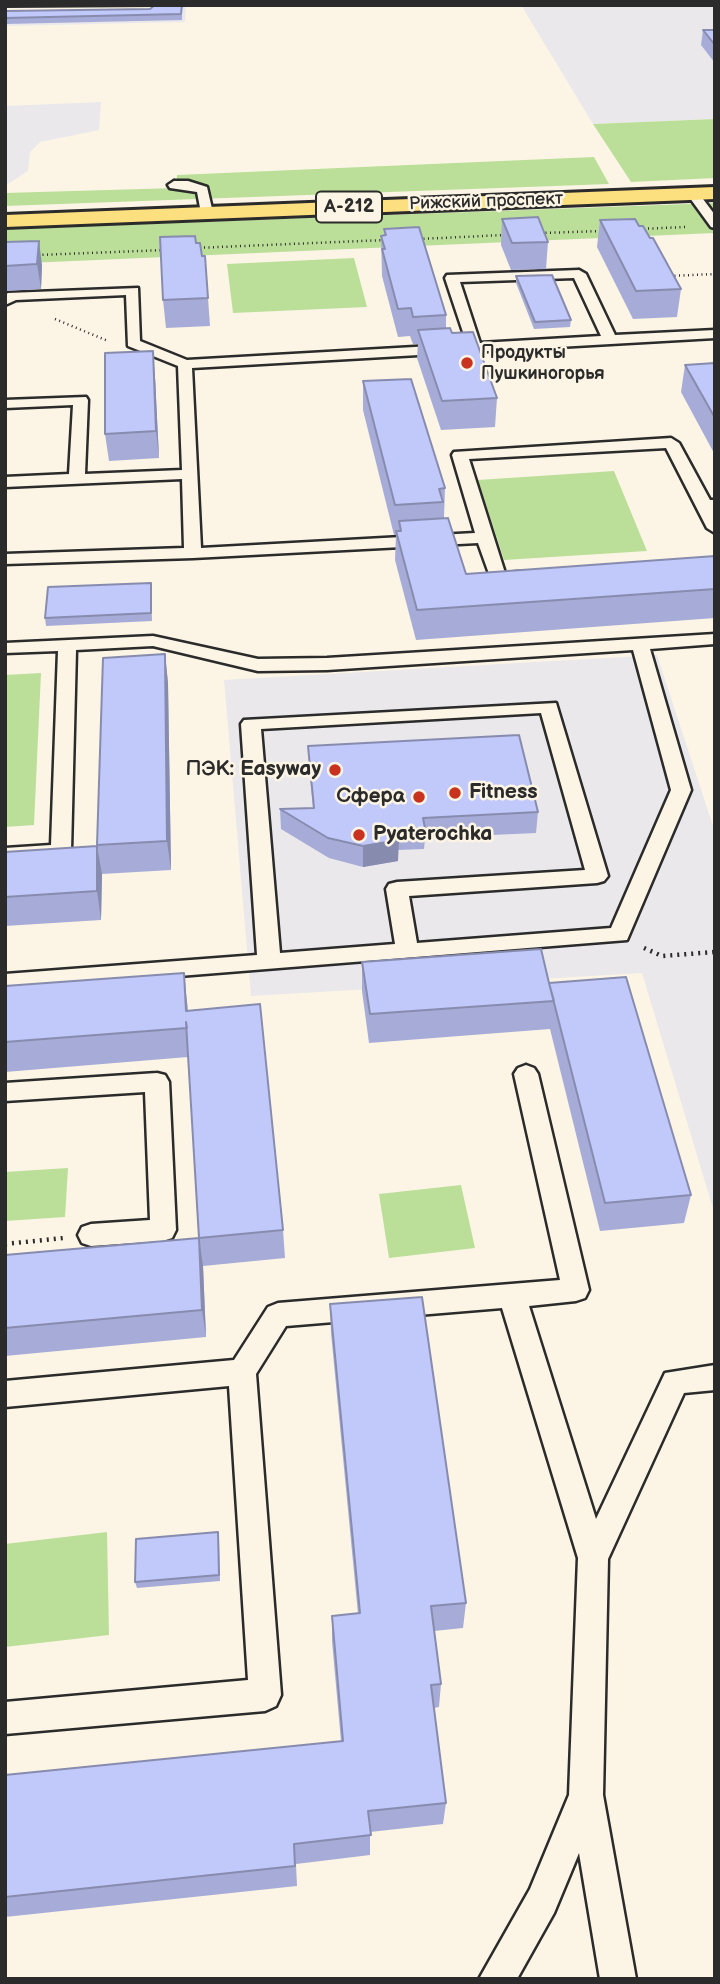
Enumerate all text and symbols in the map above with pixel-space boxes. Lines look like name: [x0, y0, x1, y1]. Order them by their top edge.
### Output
street label: Рижский проспект: [408, 189, 564, 215]
road number: А-212: [316, 192, 382, 223]
place label: Продукты Пушкиногорья: [481, 342, 605, 384]
marker: Продукты Пушкиногорья: [459, 355, 475, 371]
place label: ПЭК: Easyway: [186, 757, 321, 783]
marker: ПЭК: Easyway: [327, 762, 343, 778]
place label: Fitness: [469, 780, 538, 806]
place label: Сфера: [336, 784, 405, 810]
marker: Fitness: [447, 785, 463, 801]
marker: Сфера: [411, 789, 427, 805]
place label: Pyaterochka: [373, 822, 492, 848]
marker: Pyaterochka: [351, 827, 367, 843]

